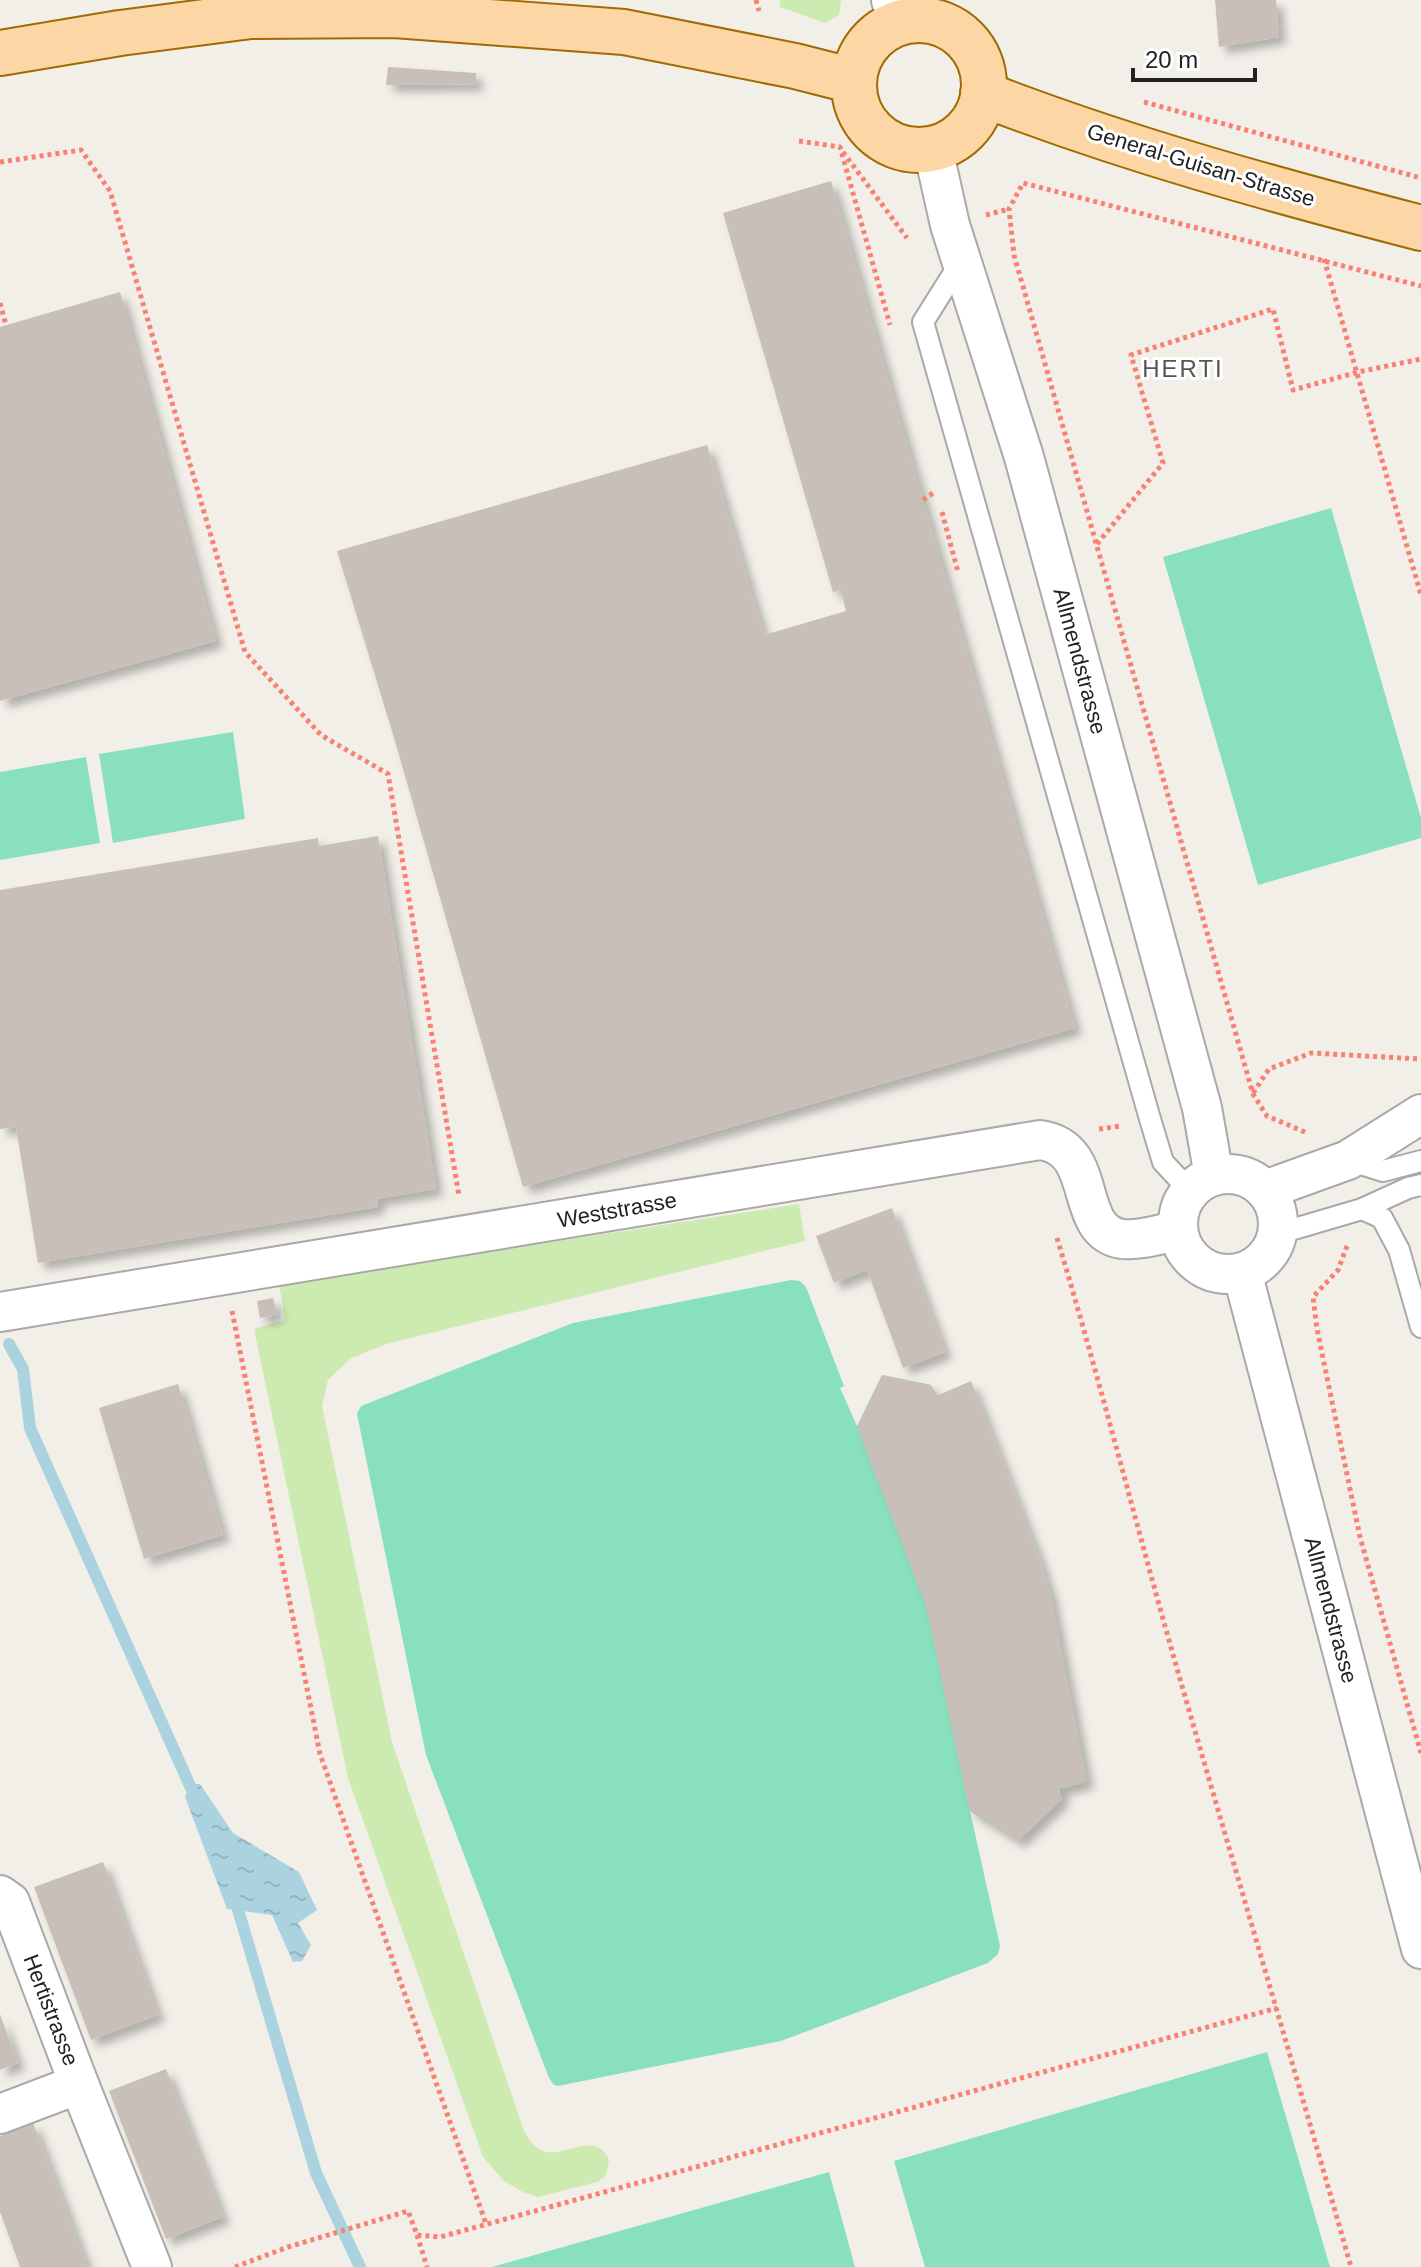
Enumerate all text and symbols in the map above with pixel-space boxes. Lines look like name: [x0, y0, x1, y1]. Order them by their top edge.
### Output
scale bar: [1133, 32, 1255, 82]
text: 20 m: [1145, 46, 1198, 73]
street label: General-Guisan-Strasse: [1084, 118, 1318, 212]
district label: HERTI: [1142, 355, 1224, 382]
street label: Allmendstrasse: [1048, 585, 1112, 737]
street label: Weststrasse: [555, 1187, 679, 1233]
street label: Allmendstrasse: [1299, 1534, 1363, 1686]
street label: Hertistrasse: [18, 1951, 84, 2069]

